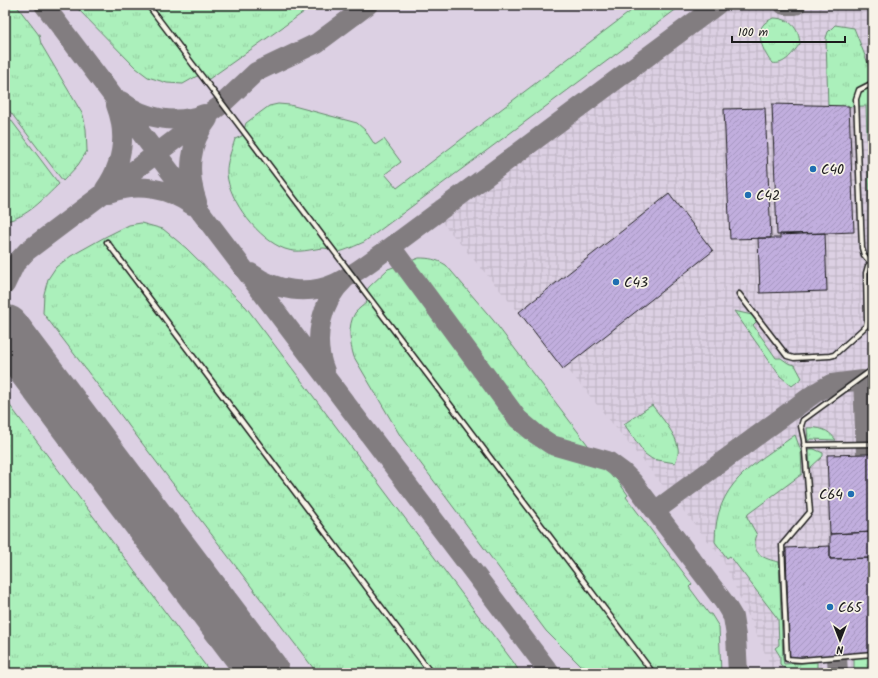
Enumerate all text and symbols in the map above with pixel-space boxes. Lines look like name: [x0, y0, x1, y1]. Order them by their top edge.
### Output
scale bar: [732, 18, 845, 44]
text: 100 m: [738, 23, 769, 42]
place label: C40: [821, 159, 844, 181]
marker: C40: [808, 164, 818, 174]
place label: C42: [756, 185, 780, 207]
marker: C42: [743, 190, 753, 200]
place label: C43: [624, 272, 648, 294]
marker: C43: [611, 277, 621, 287]
place label: C64: [819, 484, 843, 506]
marker: C64: [846, 489, 856, 499]
place label: C65: [838, 597, 863, 619]
marker: C65: [825, 602, 835, 612]
north arrow: [820, 620, 860, 660]
text: N: [836, 640, 843, 658]

